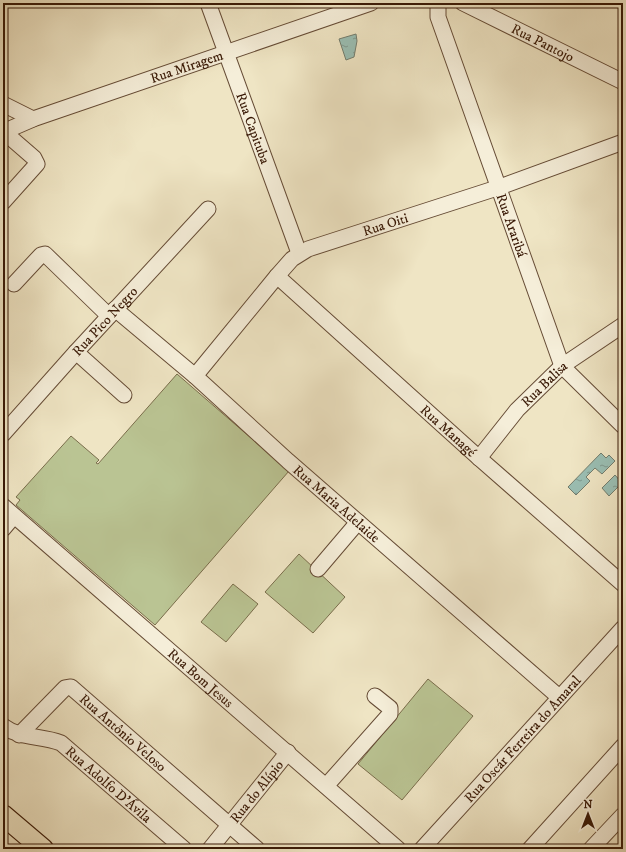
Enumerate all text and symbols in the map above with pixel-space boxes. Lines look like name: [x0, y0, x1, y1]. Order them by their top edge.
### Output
street label: Rua Pantojo: [508, 20, 577, 66]
street label: Rua Miragem: [148, 46, 226, 88]
street label: Rua Capituba: [231, 90, 274, 167]
street label: Rua Araribá: [491, 191, 531, 260]
street label: Rua Oiti: [361, 209, 411, 241]
street label: Rua Pico Negro: [69, 283, 142, 360]
street label: Rua Balisa: [518, 357, 571, 411]
street label: Rua Managé: [416, 401, 480, 462]
street label: Rua Maria Adelaide: [289, 461, 384, 547]
street label: Rua Bom Jesus: [163, 645, 237, 712]
street label: Rua Oscár Ferreira do Amaral: [461, 672, 586, 807]
street label: Rua Antônio Veloso: [75, 690, 170, 776]
street label: Rua Adolfo D'Ávila: [61, 743, 155, 827]
street label: Rua do Alípio: [226, 757, 288, 827]
north arrow: [568, 794, 608, 834]
text: N: [583, 798, 593, 812]

